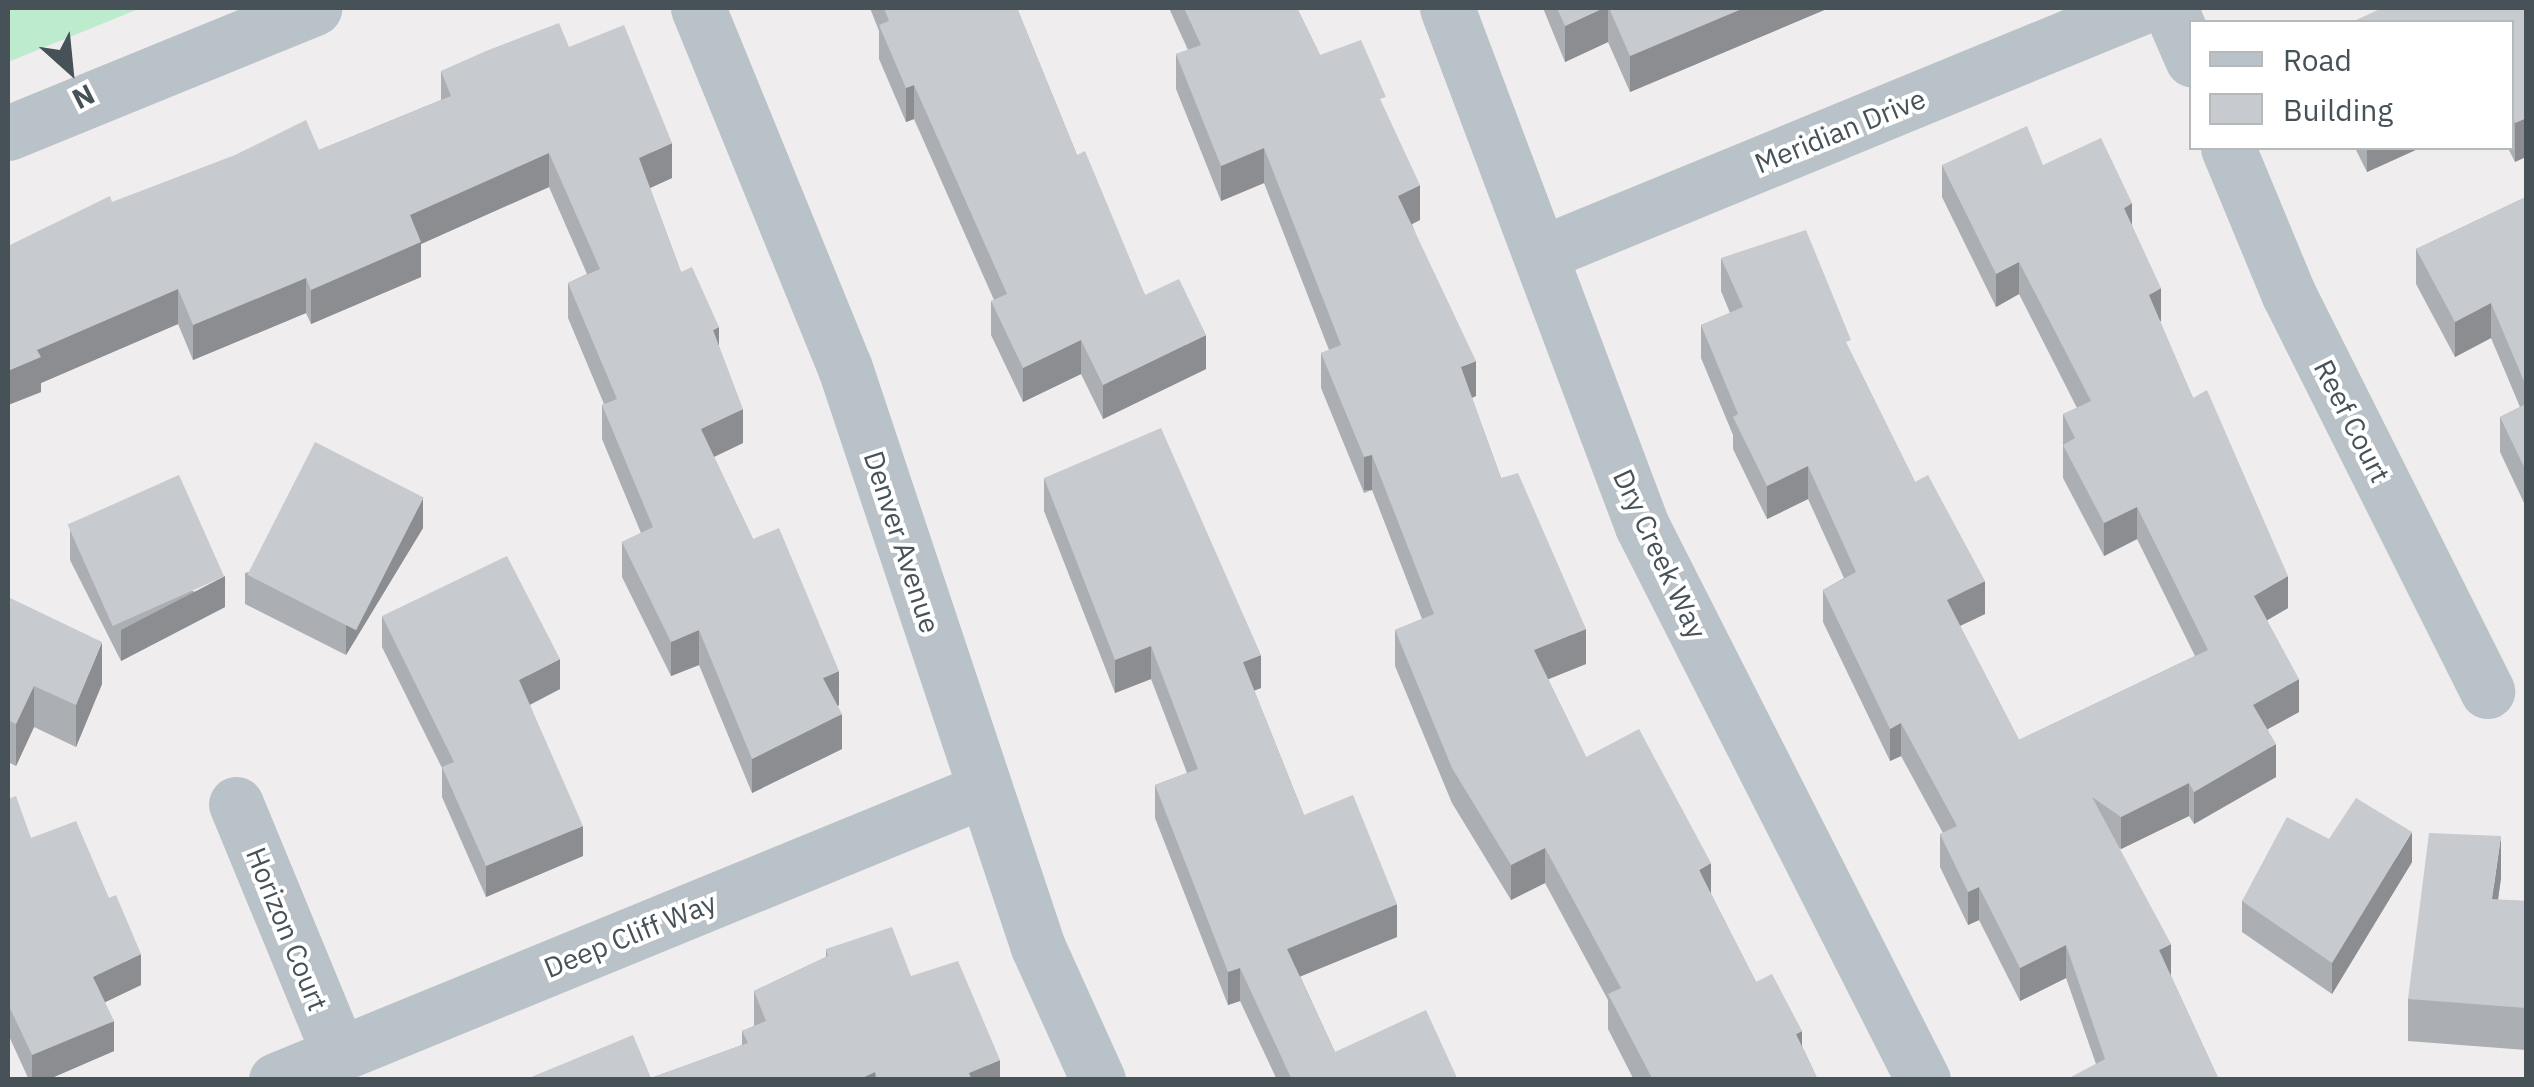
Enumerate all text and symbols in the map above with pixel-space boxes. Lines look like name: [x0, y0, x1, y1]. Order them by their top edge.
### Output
north arrow: [20, 20, 120, 120]
legend: [2189, 20, 2514, 150]
text: Road: [2283, 40, 2352, 79]
text: N: [66, 76, 101, 118]
street label: Meridian Drive: [1750, 82, 1930, 180]
text: Building: [2283, 90, 2393, 129]
street label: Reef Court: [2307, 354, 2397, 488]
street label: Denver Avenue: [857, 447, 947, 637]
street label: Dry Creek Way: [1606, 464, 1714, 644]
street label: Horizon Court: [239, 843, 335, 1015]
street label: Deep Cliff Way: [539, 885, 721, 985]

